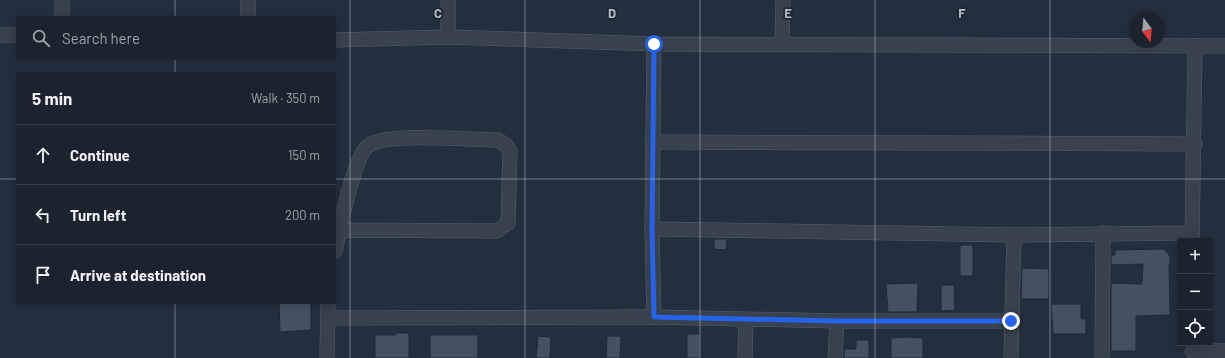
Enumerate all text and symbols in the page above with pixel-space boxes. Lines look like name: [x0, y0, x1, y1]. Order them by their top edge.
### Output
text: C: [434, 5, 442, 21]
text: D: [608, 5, 616, 21]
text: E: [784, 5, 792, 21]
text: F: [958, 5, 966, 21]
north arrow: [1129, 12, 1165, 48]
search box: [16, 16, 336, 60]
icon: search: [30, 27, 52, 49]
text: Search here: [62, 29, 140, 47]
route start: [645, 35, 663, 53]
text: 5 min: [32, 88, 72, 108]
text: Walk · 350 m: [251, 90, 320, 106]
icon: ahead: [32, 144, 54, 166]
text: Continue: [70, 146, 130, 164]
text: 150 m: [288, 147, 320, 163]
icon: left: [32, 204, 54, 226]
text: Turn left: [70, 206, 126, 224]
text: 200 m: [285, 207, 320, 223]
map controls: [1177, 238, 1213, 346]
button: +: [1177, 238, 1213, 274]
icon: arrive: [32, 264, 54, 286]
text: Arrive at destination: [70, 266, 206, 284]
button: −: [1177, 274, 1213, 310]
button: locate: [1177, 310, 1213, 346]
route end: [1002, 312, 1020, 330]

